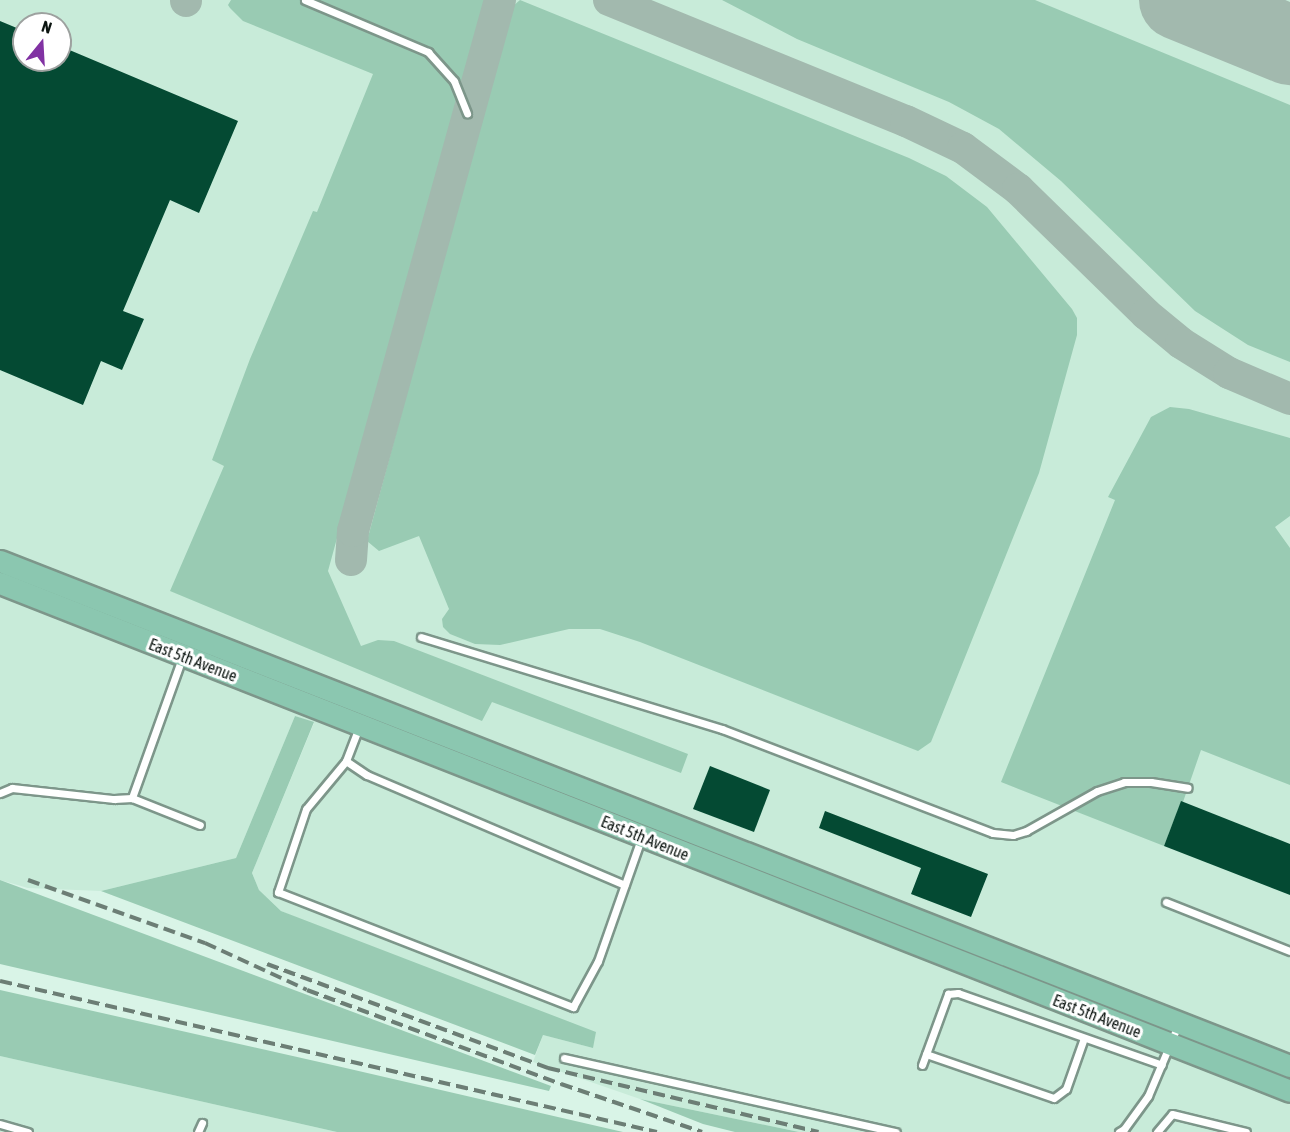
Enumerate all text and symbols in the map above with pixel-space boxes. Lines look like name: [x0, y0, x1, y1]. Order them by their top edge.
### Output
north arrow: [12, 12, 72, 72]
text: N: [40, 17, 54, 37]
street label: East 5th Avenue: [146, 634, 240, 686]
street label: East 5th Avenue: [598, 812, 692, 864]
street label: East 5th Avenue: [1050, 990, 1144, 1042]

